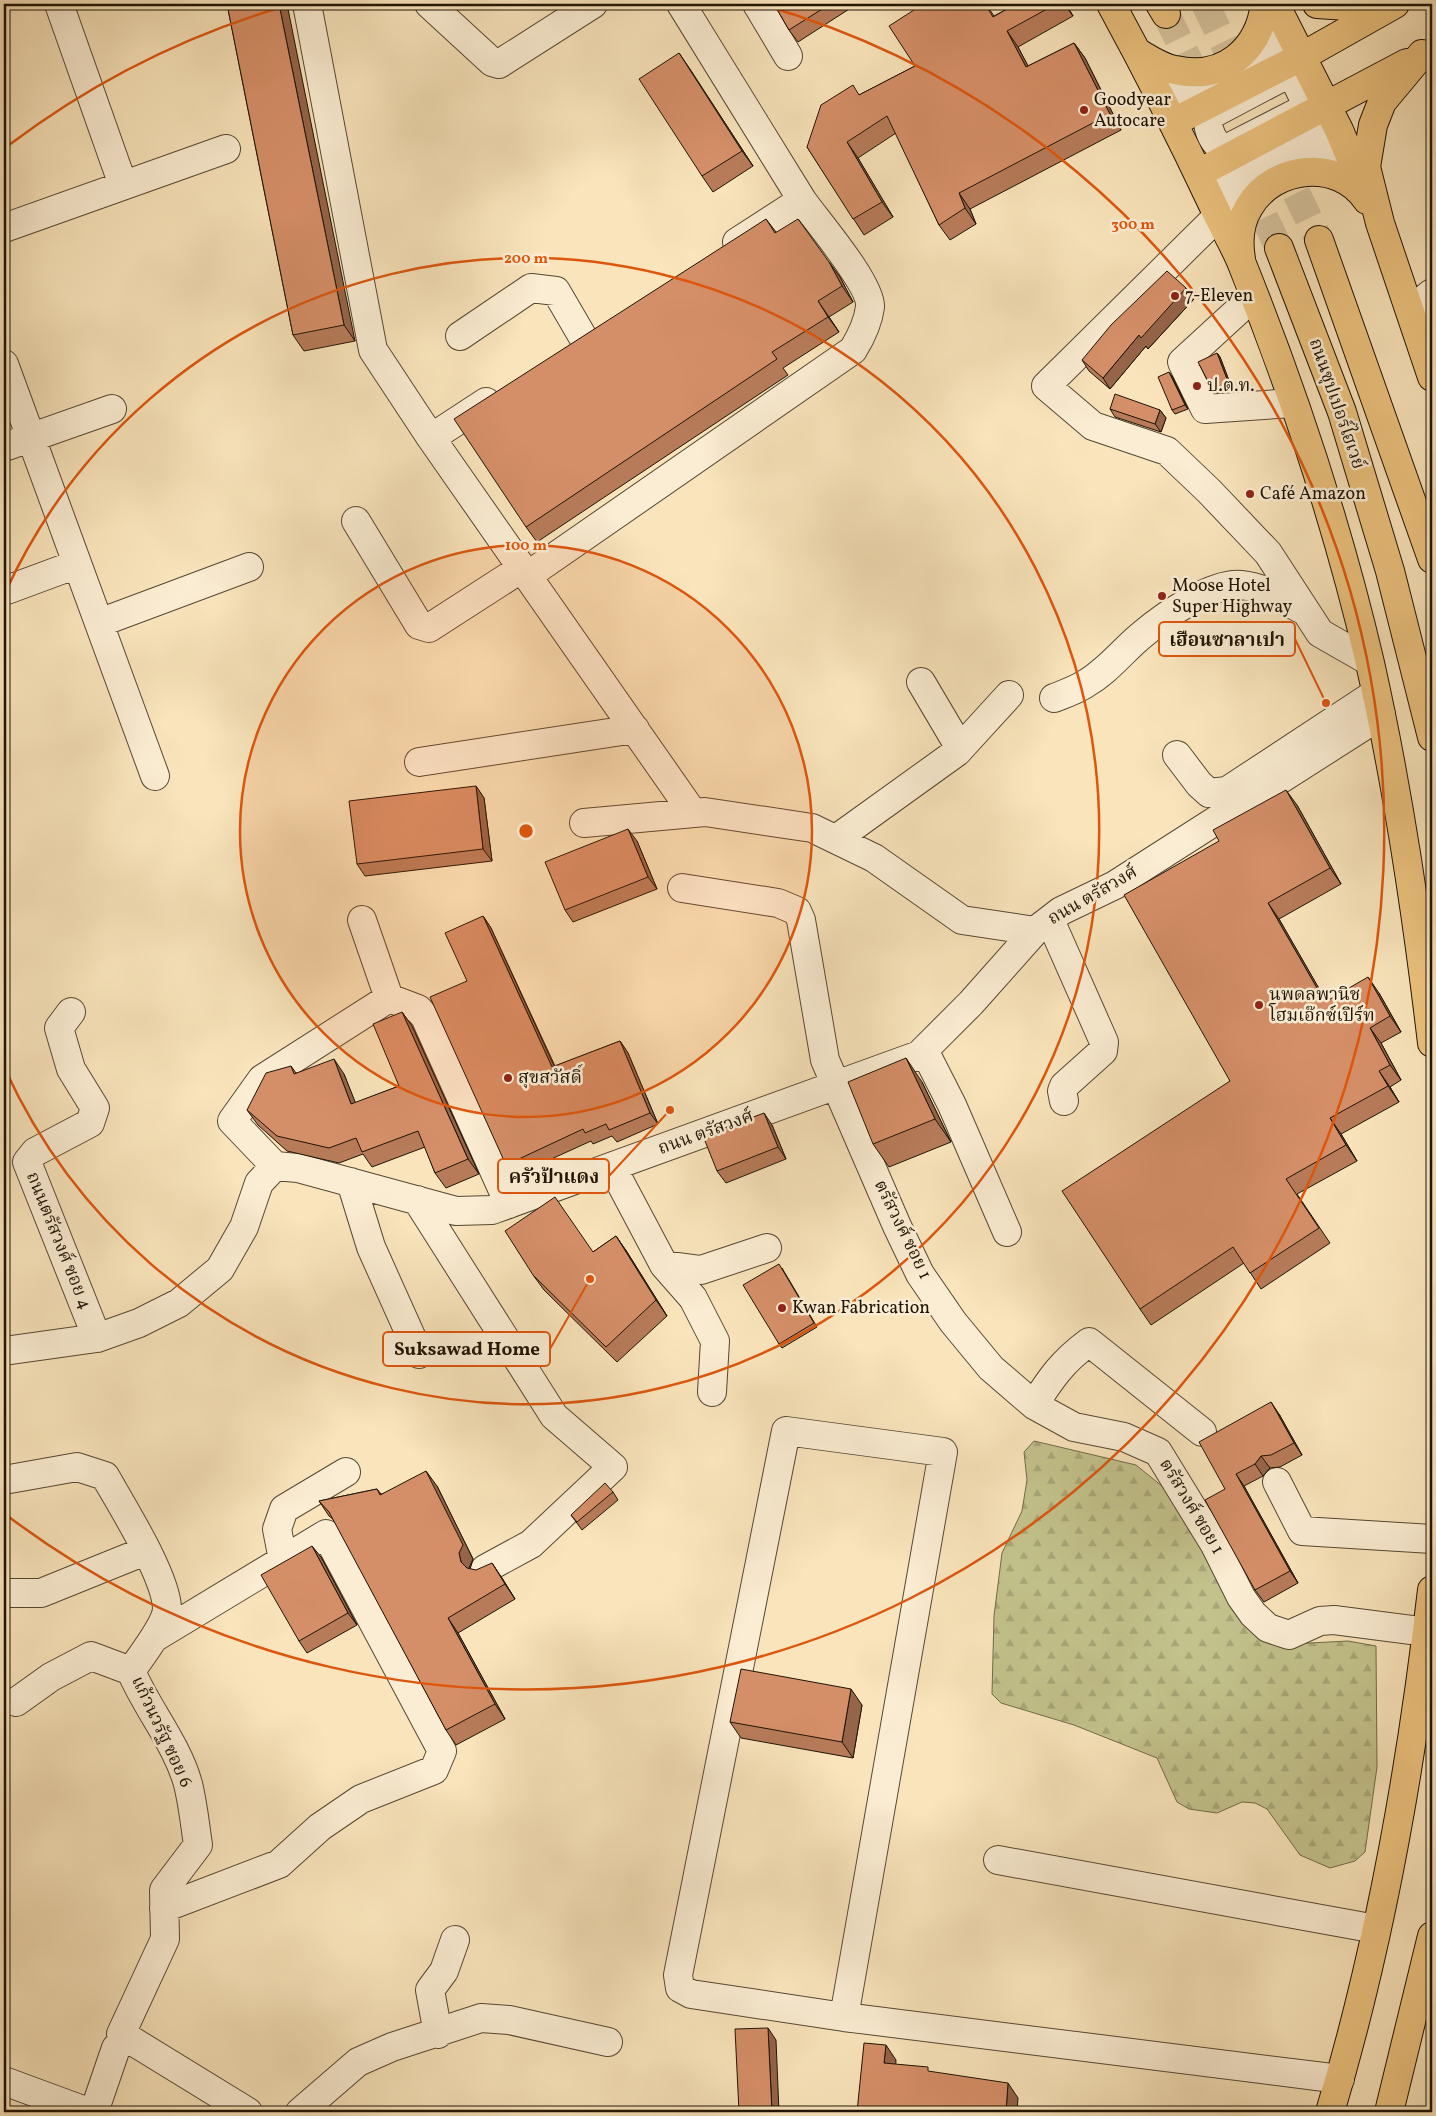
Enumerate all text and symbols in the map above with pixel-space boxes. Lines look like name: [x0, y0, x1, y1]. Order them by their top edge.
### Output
place label: Goodyear Autocare: [1094, 88, 1172, 134]
marker: Goodyear Autocare: [1078, 104, 1090, 116]
text: 300 m: [1111, 215, 1155, 236]
text: 200 m: [504, 249, 548, 270]
place label: 7-Eleven: [1185, 284, 1253, 309]
marker: 7-Eleven: [1169, 290, 1181, 302]
street label: ถนนซุปเปอร์ไฮเวย์: [1302, 335, 1371, 473]
place label: ป.ต.ท.: [1207, 374, 1254, 399]
marker: ป.ต.ท.: [1191, 380, 1203, 392]
place label: Café Amazon: [1260, 482, 1366, 507]
marker: Café Amazon: [1244, 488, 1256, 500]
text: 100 m: [505, 536, 548, 557]
place label: Moose Hotel Super Highway: [1172, 574, 1293, 620]
marker: Moose Hotel Super Highway: [1156, 590, 1168, 602]
callout: เฮือนซาลาเปา: [1159, 622, 1295, 656]
text: เฮือนซาลาเปา: [1169, 628, 1285, 654]
centre of rings: [517, 822, 535, 840]
street label: ถนน ตรัสวงศ์: [1044, 860, 1143, 932]
place label: นพดลพานิช โฮมเอ๊กซ์เปิร์ท: [1268, 983, 1375, 1029]
marker: นพดลพานิช โฮมเอ๊กซ์เปิร์ท: [1253, 999, 1265, 1011]
place label: สุขสวัสดิ์: [518, 1063, 583, 1091]
marker: สุขสวัสดิ์: [502, 1072, 514, 1084]
street label: ถนน ตรัสวงศ์: [655, 1104, 757, 1162]
callout: ครัวป้าแดง: [498, 1159, 609, 1193]
text: ครัวป้าแดง: [509, 1165, 599, 1191]
street label: ถนนตรัสวงศ์ ซอย 4: [19, 1168, 97, 1314]
street label: ตรัสวงศ์ ซอย 1: [867, 1176, 937, 1284]
place label: Kwan Fabrication: [792, 1296, 930, 1321]
marker: Kwan Fabrication: [776, 1302, 788, 1314]
callout: Suksawad Home: [383, 1332, 550, 1366]
text: Suksawad Home: [394, 1337, 540, 1363]
street label: ตรัสวงศ์ ซอย 1: [1153, 1454, 1229, 1560]
street label: แก้วนวรัฐ ซอย 6: [124, 1672, 198, 1792]

